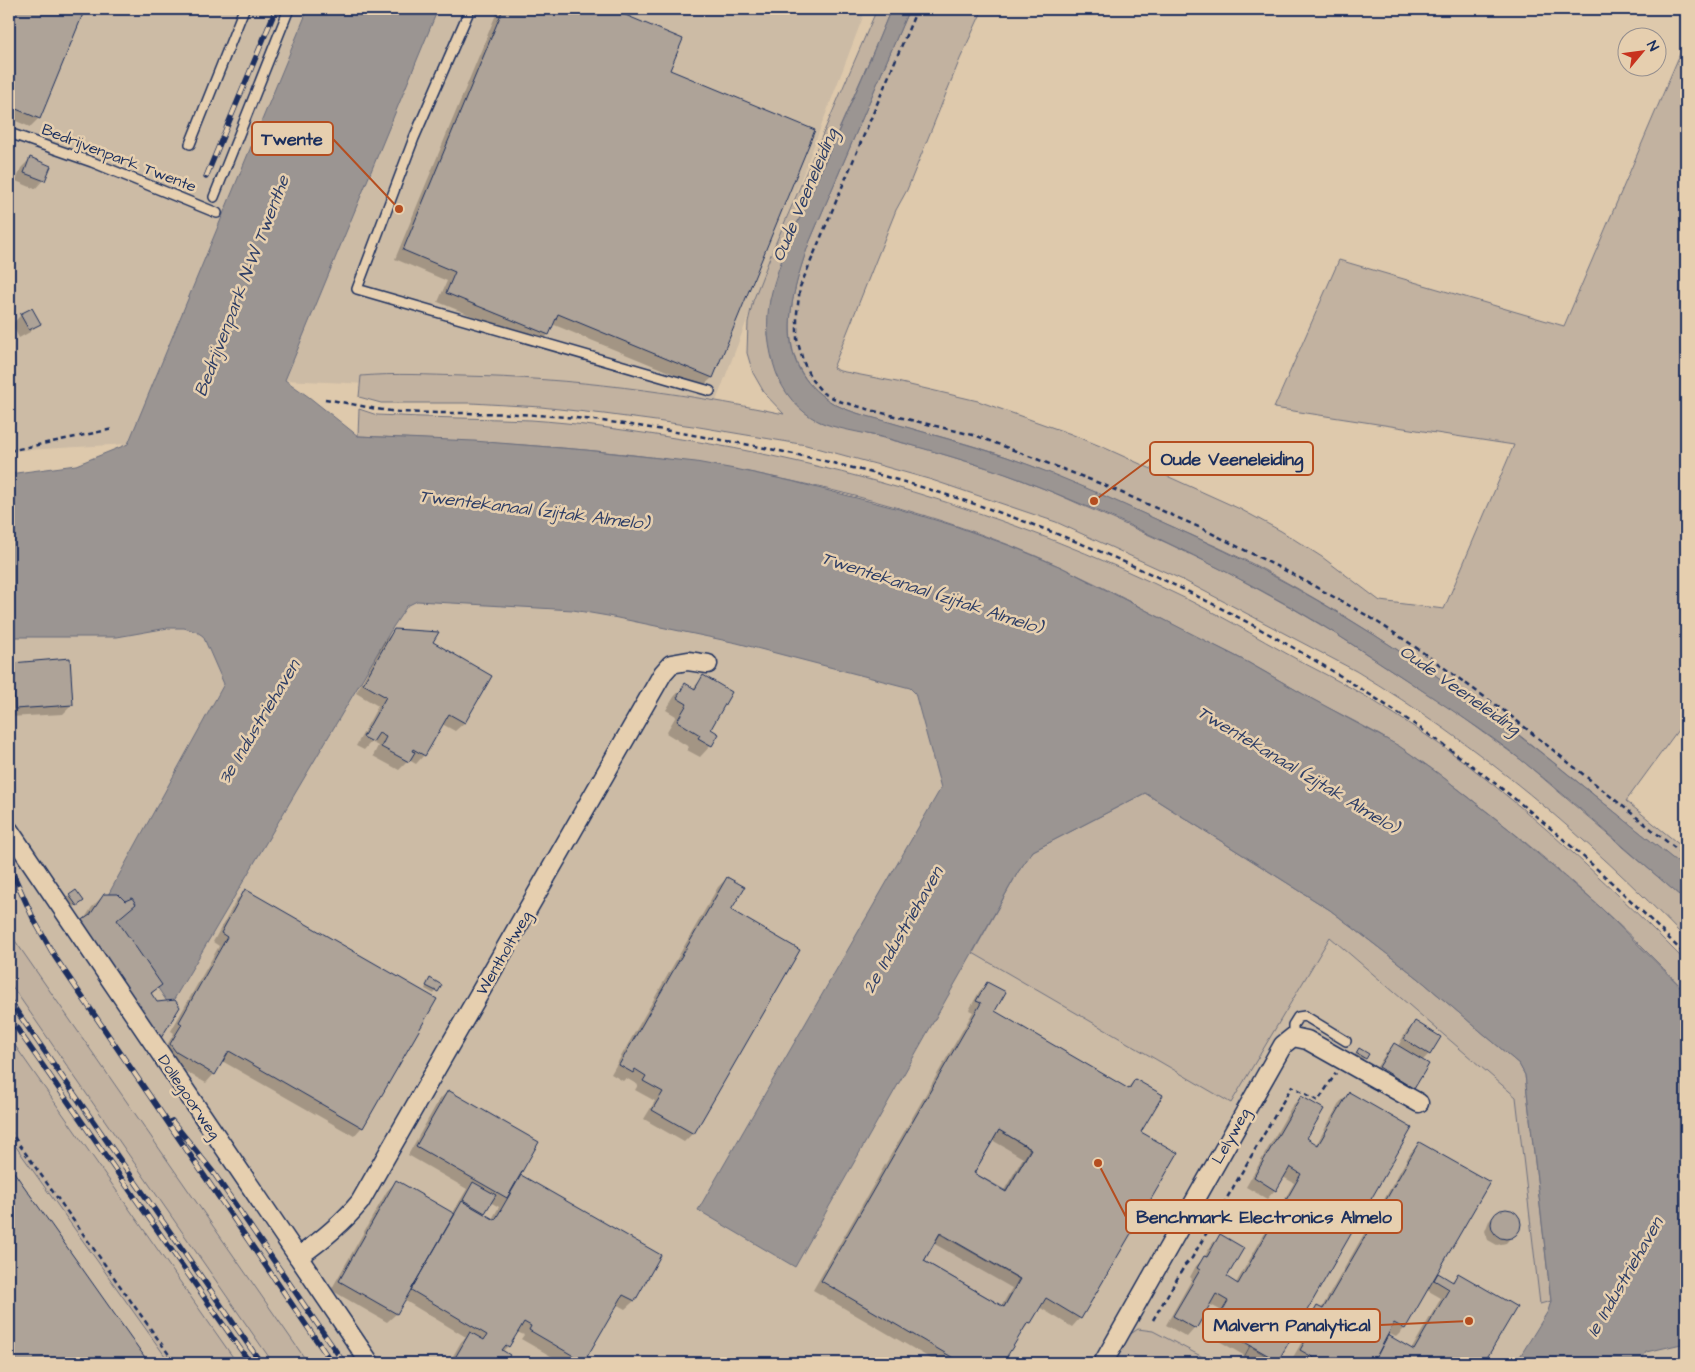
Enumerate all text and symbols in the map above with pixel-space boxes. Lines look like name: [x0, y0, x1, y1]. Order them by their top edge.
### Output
north arrow: [1618, 28, 1668, 78]
text: N: [1642, 37, 1663, 55]
street label: Bedrijvenpark Twente: [38, 118, 200, 198]
callout: Twente: [252, 122, 333, 155]
water label: Oude Veeneleiding: [766, 123, 846, 266]
text: Twente: [260, 127, 323, 152]
water label: Bedrijvenpark N-W Twenthe: [188, 171, 296, 400]
callout: Oude Veeneleiding: [1150, 442, 1313, 475]
text: Oude Veeneleiding: [1161, 447, 1304, 473]
water label: Twentekanaal (zijtak Almelo): [418, 483, 652, 537]
water label: Twentekanaal (zijtak Almelo): [818, 545, 1047, 641]
water label: Oude Veeneleiding: [1394, 639, 1527, 743]
water label: 3e Industriehaven: [212, 653, 307, 789]
water label: Twentekanaal (zijtak Almelo): [1192, 700, 1405, 841]
water label: 2e Industriehaven: [857, 860, 950, 998]
street label: Wentholtweg: [471, 907, 538, 1000]
street label: Dollegoorweg: [152, 1050, 226, 1144]
street label: Lelyweg: [1207, 1104, 1256, 1168]
callout: Benchmark Electronics Almelo: [1126, 1200, 1402, 1233]
text: Benchmark Electronics Almelo: [1136, 1205, 1393, 1230]
water label: 1e Industriehaven: [1581, 1211, 1670, 1341]
callout: Malvern Panalytical: [1203, 1309, 1380, 1342]
text: Malvern Panalytical: [1214, 1313, 1371, 1339]

